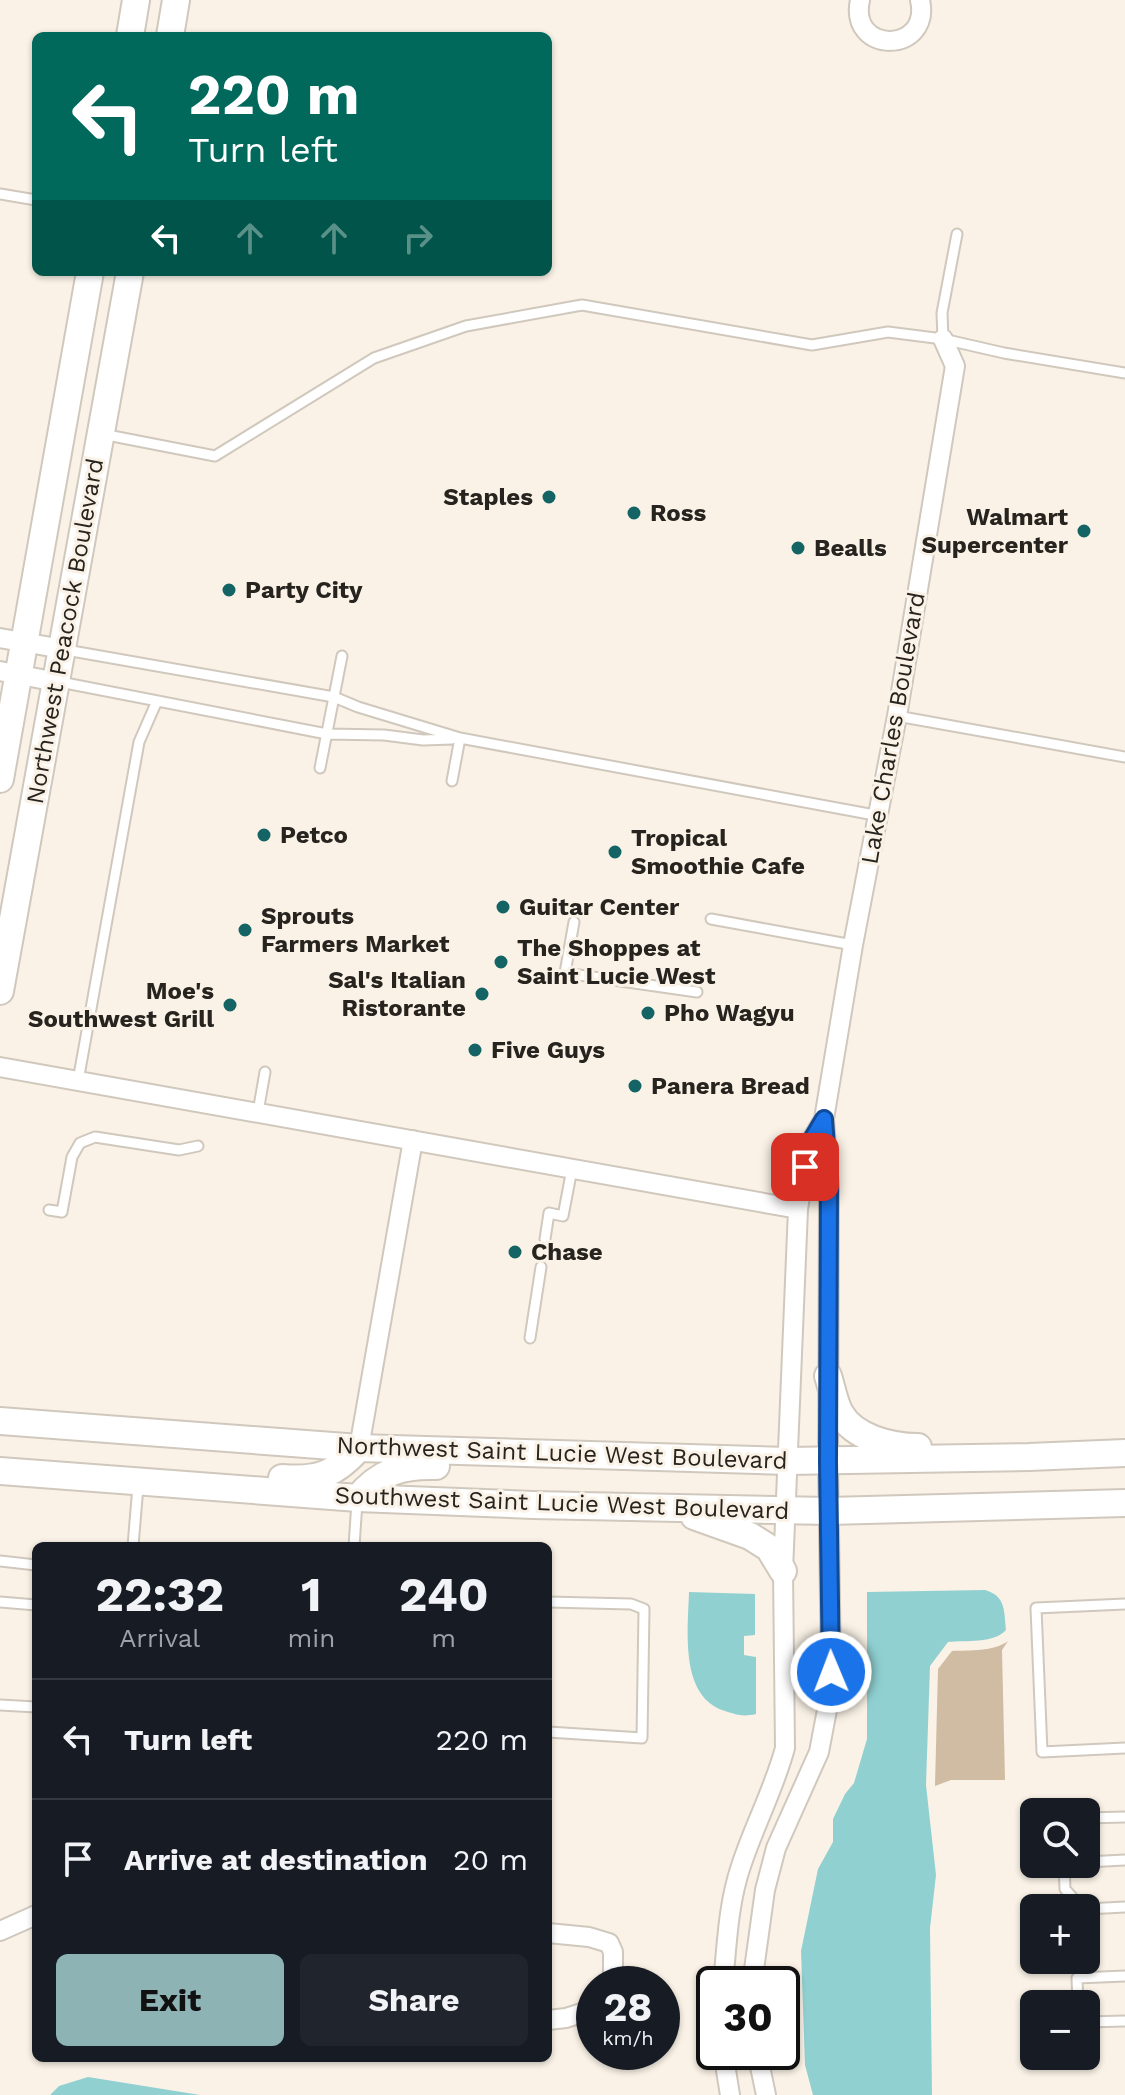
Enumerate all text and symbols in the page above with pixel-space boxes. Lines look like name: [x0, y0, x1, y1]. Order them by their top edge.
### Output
text: 220 m: [188, 62, 360, 128]
icon: left: [56, 64, 160, 168]
text: Turn left: [188, 129, 338, 171]
icon: left: [144, 216, 188, 260]
icon: ahead: [228, 216, 272, 260]
icon: ahead: [312, 216, 356, 260]
icon: right: [396, 216, 440, 260]
street label: Northwest Peacock Boulevard: [21, 456, 109, 806]
place label: Staples: [443, 483, 533, 511]
marker: Staples: [540, 488, 558, 506]
place label: Ross: [650, 499, 707, 527]
place label: Walmart Supercenter: [922, 503, 1069, 559]
marker: Ross: [625, 504, 643, 522]
marker: Walmart Supercenter: [1075, 522, 1093, 540]
place label: Bealls: [814, 534, 887, 562]
marker: Bealls: [789, 539, 807, 557]
place label: Party City: [245, 576, 363, 604]
marker: Party City: [220, 581, 238, 599]
street label: Lake Charles Boulevard: [855, 590, 931, 866]
place label: Petco: [280, 821, 348, 849]
place label: Tropical Smoothie Cafe: [631, 824, 805, 880]
marker: Petco: [255, 826, 273, 844]
marker: Tropical Smoothie Cafe: [606, 843, 624, 861]
place label: Guitar Center: [519, 893, 680, 921]
marker: Guitar Center: [494, 898, 512, 916]
place label: Sprouts Farmers Market: [261, 902, 450, 958]
marker: Sprouts Farmers Market: [236, 921, 254, 939]
place label: The Shoppes at Saint Lucie West: [517, 934, 716, 990]
marker: The Shoppes at Saint Lucie West: [492, 953, 510, 971]
place label: Sal's Italian Ristorante: [328, 966, 466, 1022]
place label: Moe's Southwest Grill: [28, 977, 214, 1033]
marker: Sal's Italian Ristorante: [473, 985, 491, 1003]
marker: Moe's Southwest Grill: [221, 996, 239, 1014]
place label: Pho Wagyu: [664, 999, 795, 1027]
marker: Pho Wagyu: [639, 1004, 657, 1022]
place label: Five Guys: [491, 1036, 605, 1064]
marker: Five Guys: [466, 1041, 484, 1059]
place label: Panera Bread: [651, 1072, 810, 1100]
marker: Panera Bread: [626, 1077, 644, 1095]
pin: [771, 1133, 839, 1201]
icon: arrive: [783, 1145, 827, 1189]
place label: Chase: [531, 1238, 603, 1266]
marker: Chase: [506, 1243, 524, 1261]
street label: Northwest Saint Lucie West Boulevard: [336, 1431, 788, 1475]
street label: Southwest Saint Lucie West Boulevard: [334, 1481, 790, 1525]
text: 22:32: [95, 1566, 224, 1623]
text: 1: [301, 1566, 322, 1623]
text: 240: [399, 1566, 489, 1623]
text: Arrival: [119, 1623, 200, 1653]
text: min: [288, 1623, 335, 1653]
text: m: [431, 1623, 456, 1653]
position arrow: [789, 1630, 873, 1714]
icon: left: [56, 1717, 100, 1761]
text: Turn left: [124, 1722, 252, 1757]
text: 220 m: [436, 1722, 528, 1757]
map controls: [1020, 1798, 1100, 2070]
button: search: [1020, 1798, 1100, 1878]
icon: arrive: [56, 1837, 100, 1881]
text: Arrive at destination: [124, 1842, 428, 1877]
text: 20 m: [453, 1842, 528, 1877]
button: +: [1020, 1894, 1100, 1974]
button: Exit: [56, 1954, 284, 2046]
button: Share: [300, 1954, 528, 2046]
speed limit sign: 30: [696, 1966, 800, 2070]
text: 28: [604, 1984, 652, 2031]
button: −: [1020, 1990, 1100, 2070]
text: km/h: [602, 2026, 654, 2050]

